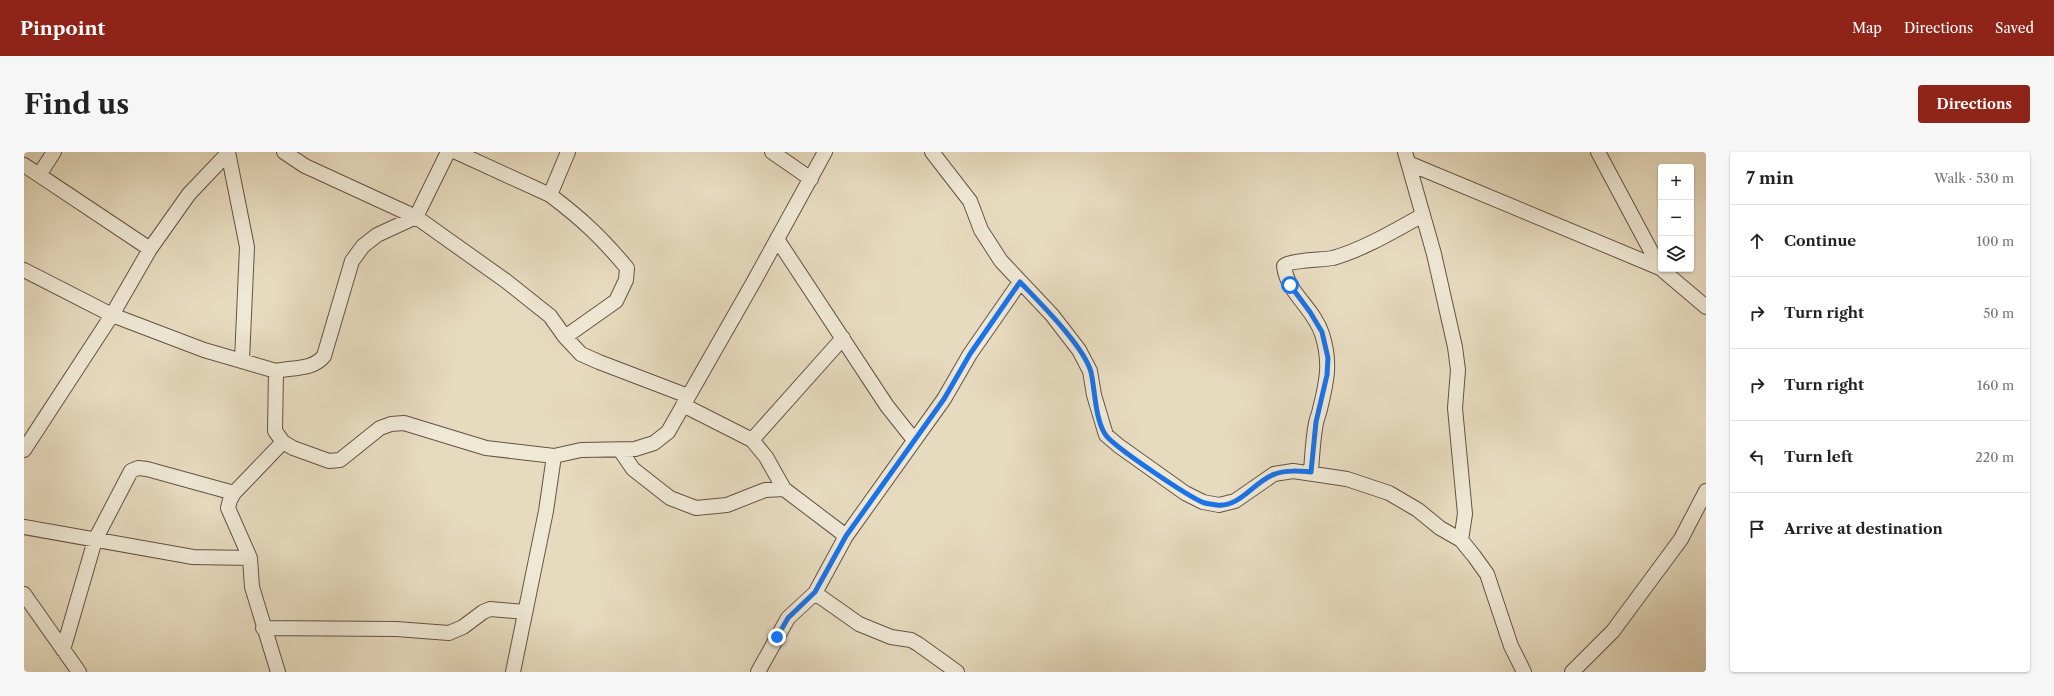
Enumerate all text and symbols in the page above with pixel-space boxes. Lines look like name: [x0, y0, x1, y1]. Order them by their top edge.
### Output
text: Pinpoint: [20, 17, 105, 40]
text: Map: [1852, 19, 1882, 37]
text: Directions: [1904, 19, 1973, 37]
text: Saved: [1995, 19, 2034, 37]
button: Directions: [1918, 85, 2030, 123]
text: Find us: [24, 87, 129, 121]
map controls: [1658, 164, 1694, 272]
button: +: [1658, 164, 1694, 200]
text: 7 min: [1746, 168, 1794, 188]
text: Walk · 530 m: [1934, 170, 2014, 186]
button: −: [1658, 200, 1694, 236]
icon: ahead: [1746, 230, 1768, 252]
text: Continue: [1784, 231, 1856, 250]
text: 100 m: [1976, 233, 2014, 249]
button: layers: [1658, 236, 1694, 272]
route start: [1281, 276, 1299, 294]
icon: right: [1746, 302, 1768, 324]
text: Turn right: [1784, 303, 1864, 322]
text: 50 m: [1983, 305, 2014, 321]
icon: right: [1746, 374, 1768, 396]
text: Turn right: [1784, 375, 1864, 394]
text: 160 m: [1977, 377, 2014, 393]
icon: left: [1746, 446, 1768, 468]
text: Turn left: [1784, 447, 1853, 466]
text: 220 m: [1975, 449, 2014, 465]
icon: arrive: [1746, 518, 1768, 540]
text: Arrive at destination: [1784, 519, 1943, 538]
route end: [768, 628, 786, 646]

